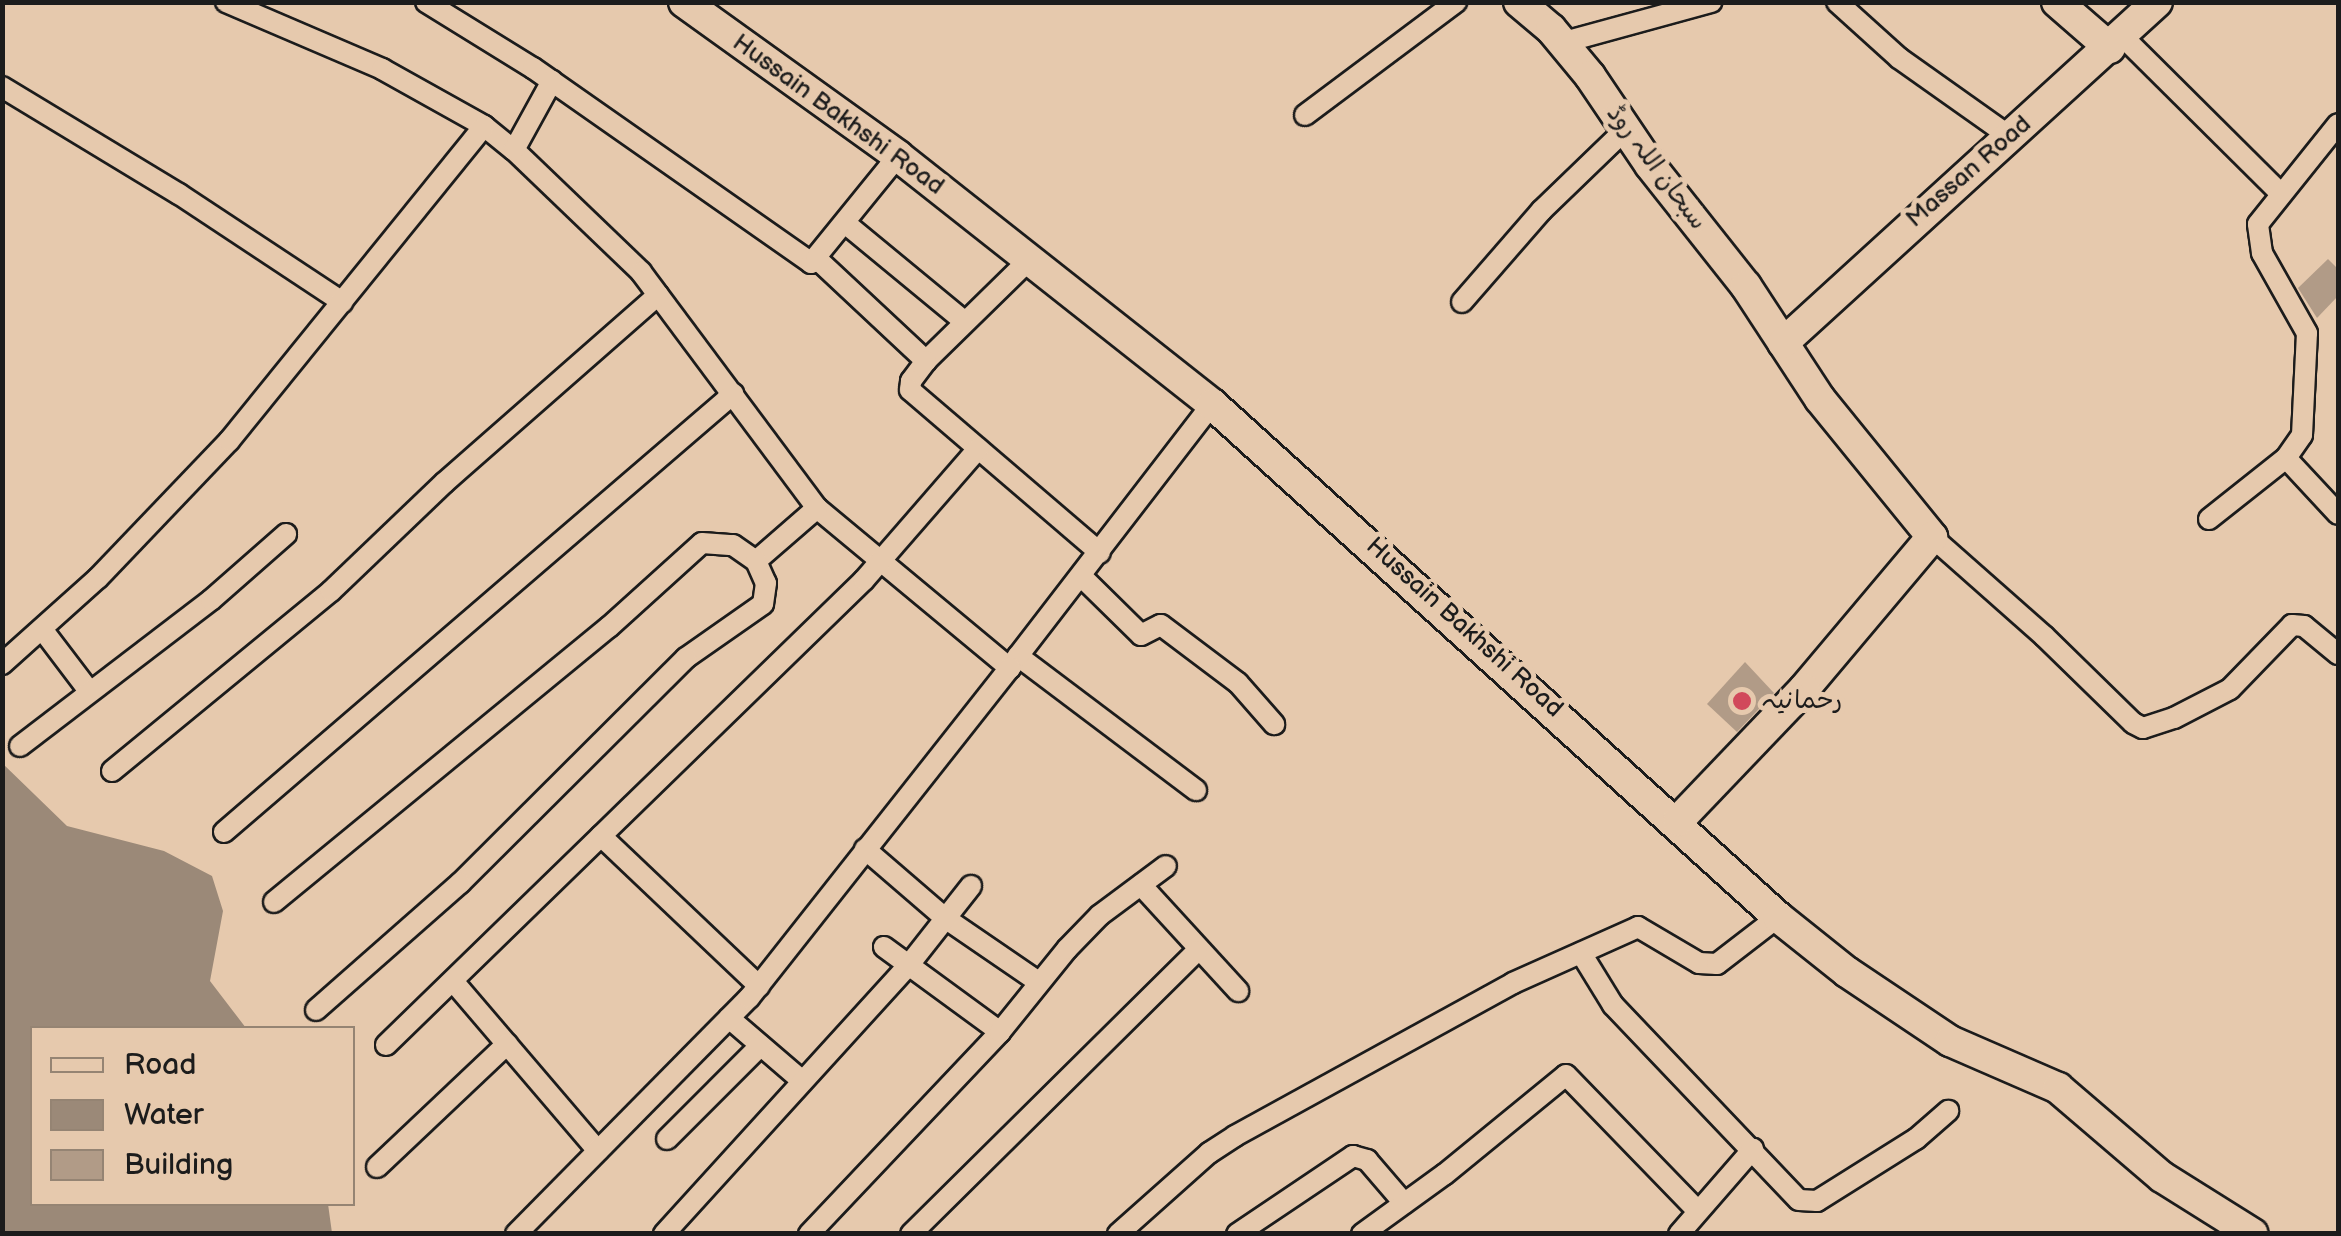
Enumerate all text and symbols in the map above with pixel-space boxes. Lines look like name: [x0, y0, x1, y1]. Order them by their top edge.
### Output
street label: Hussain Bakhshi Road: [726, 28, 950, 202]
street label: سبحان اللہ روڈ: [1599, 100, 1713, 236]
street label: Massan Road: [1900, 110, 2038, 234]
street label: Hussain Bakhshi Road: [1359, 532, 1569, 724]
place label: رحمانیہ: [1762, 686, 1842, 716]
marker: رحمانیہ: [1731, 690, 1753, 712]
legend: [30, 1026, 355, 1206]
text: Road: [124, 1047, 197, 1083]
text: Water: [124, 1097, 204, 1133]
text: Building: [124, 1147, 233, 1183]

